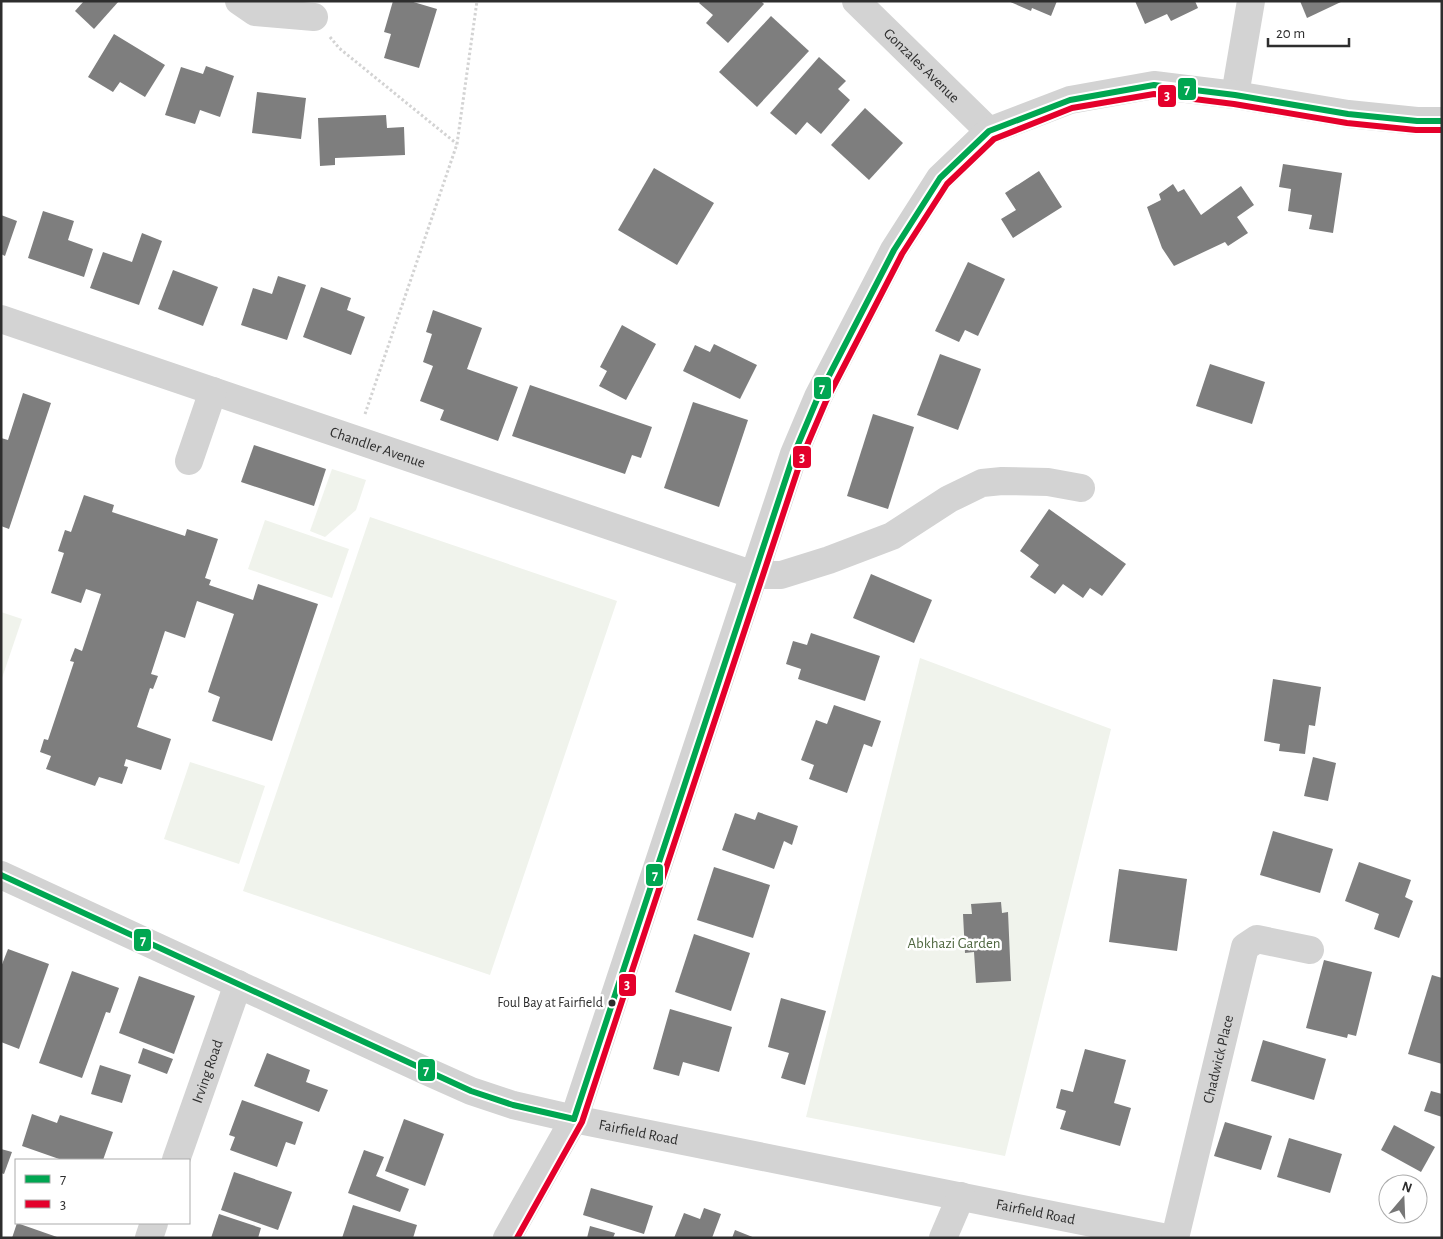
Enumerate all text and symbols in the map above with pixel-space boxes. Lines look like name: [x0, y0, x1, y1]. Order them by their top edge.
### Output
scale bar: [1268, 15, 1349, 47]
street label: Gonzales Avenue: [881, 25, 963, 105]
text: 20 m: [1276, 26, 1305, 41]
line badge: 7: [1177, 77, 1197, 101]
text: 7: [1184, 83, 1190, 97]
line badge: 3: [1157, 84, 1177, 108]
text: 3: [1164, 89, 1170, 103]
line badge: 7: [813, 376, 832, 400]
text: 7: [819, 382, 825, 396]
street label: Chandler Avenue: [328, 424, 427, 470]
line badge: 3: [792, 445, 812, 469]
text: 3: [799, 451, 805, 465]
line badge: 7: [645, 863, 664, 887]
text: 7: [652, 869, 658, 883]
line badge: 7: [133, 928, 152, 952]
text: 7: [140, 934, 146, 948]
park label: Abkhazi Garden: [907, 936, 1001, 951]
line badge: 3: [618, 973, 637, 997]
text: 3: [624, 978, 630, 992]
place label: Foul Bay at Fairfield: [497, 996, 603, 1010]
marker: Foul Bay at Fairfield: [607, 998, 617, 1008]
street label: Chadwick Place: [1200, 1013, 1236, 1105]
street label: Irving Road: [189, 1037, 225, 1105]
line badge: 7: [417, 1058, 436, 1082]
text: 7: [423, 1064, 429, 1078]
street label: Fairfield Road: [598, 1117, 680, 1147]
legend: [15, 1159, 190, 1224]
text: 7: [60, 1172, 66, 1187]
north arrow: [1378, 1174, 1428, 1224]
text: N: [1400, 1179, 1414, 1196]
street label: Fairfield Road: [995, 1196, 1077, 1227]
text: 3: [60, 1197, 66, 1212]

